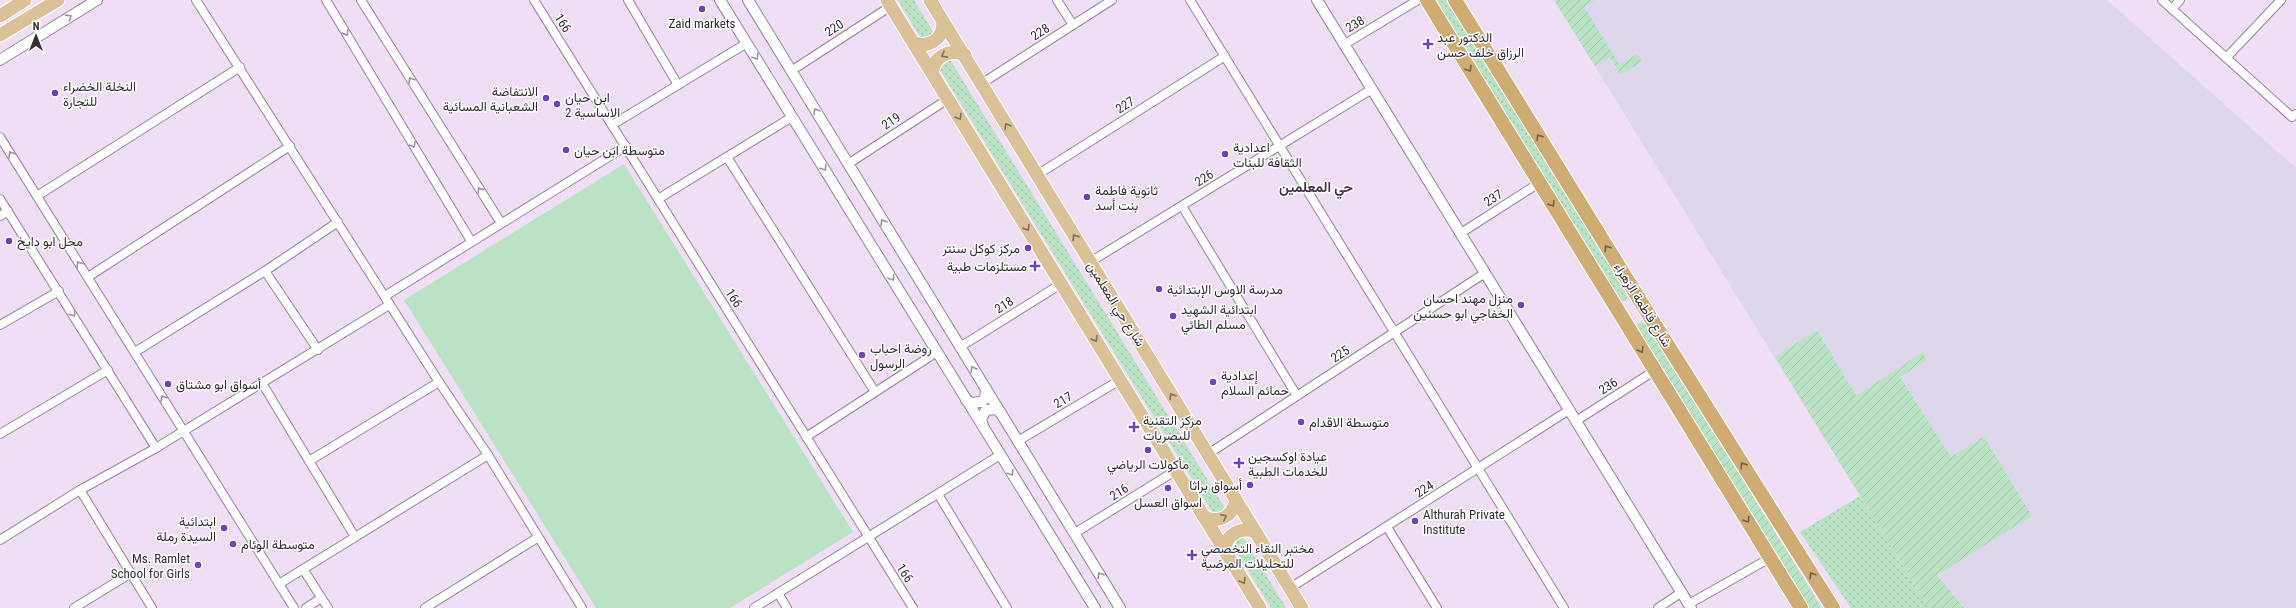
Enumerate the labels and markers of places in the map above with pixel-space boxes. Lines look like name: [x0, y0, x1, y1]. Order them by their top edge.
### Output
marker: Zaid markets: [697, 4, 707, 14]
place label: Zaid markets: [668, 16, 736, 31]
place label: الدكتور عبد الرزاق خلف حسن: [1437, 30, 1524, 61]
marker: الدكتور عبد الرزاق خلف حسن: [1422, 38, 1434, 50]
place label: النخلة الخضراء للتجارة: [63, 79, 136, 110]
place label: الانتفاضة الشعبانية المسائية: [443, 84, 538, 114]
marker: النخلة الخضراء للتجارة: [50, 88, 60, 98]
place label: ابن حيان الاساسية 2: [565, 90, 620, 120]
marker: الانتفاضة الشعبانية المسائية: [541, 93, 551, 103]
marker: ابن حيان الاساسية 2: [552, 99, 562, 109]
place label: اعدادية الثقافة للبنات: [1233, 140, 1302, 170]
place label: متوسطة ابن حيان: [574, 143, 665, 159]
marker: متوسطة ابن حيان: [561, 145, 571, 155]
marker: اعدادية الثقافة للبنات: [1220, 149, 1230, 159]
place label: ثانوية فاطمة بنت أسد: [1095, 183, 1158, 213]
marker: ثانوية فاطمة بنت أسد: [1082, 192, 1092, 202]
place label: محل ابو دايخ: [17, 234, 83, 251]
marker: محل ابو دايخ: [4, 236, 14, 246]
place label: مركز كوكل سنتر: [941, 241, 1020, 257]
marker: مركز كوكل سنتر: [1023, 243, 1033, 253]
place label: مستلزمات طبية: [947, 259, 1027, 275]
marker: مستلزمات طبية: [1030, 261, 1040, 271]
place label: مدرسة الاوس الإبتدائية: [1167, 282, 1283, 299]
marker: مدرسة الاوس الإبتدائية: [1154, 284, 1164, 294]
place label: منزل مهند احسان الخفاجي ابو حسنين: [1413, 291, 1513, 324]
marker: منزل مهند احسان الخفاجي ابو حسنين: [1516, 300, 1526, 310]
place label: ابتدائية الشهيد مسلم الطائي: [1181, 302, 1257, 335]
marker: ابتدائية الشهيد مسلم الطائي: [1168, 311, 1178, 321]
place label: روضة احباب الرسول: [870, 341, 932, 372]
marker: روضة احباب الرسول: [857, 350, 867, 360]
place label: إعدادية حمائم السلام: [1221, 368, 1289, 399]
place label: أسواق ابو مشتاق: [176, 377, 261, 393]
marker: إعدادية حمائم السلام: [1208, 377, 1218, 387]
marker: أسواق ابو مشتاق: [163, 379, 173, 389]
place label: مركز التقنية للبصريات: [1143, 413, 1202, 444]
place label: متوسطة الاقدام: [1309, 415, 1389, 431]
marker: متوسطة الاقدام: [1296, 417, 1306, 427]
marker: مركز التقنية للبصريات: [1128, 421, 1140, 433]
marker: مأكولات الرياضي: [1143, 445, 1153, 455]
place label: عيادة اوكسجين للخدمات الطبية: [1248, 449, 1328, 479]
place label: مأكولات الرياضي: [1107, 457, 1189, 475]
marker: عيادة اوكسجين للخدمات الطبية: [1233, 457, 1245, 469]
place label: أسواق براثا: [1189, 478, 1242, 494]
marker: أسواق براثا: [1245, 480, 1255, 490]
marker: اسواق العسل: [1163, 483, 1173, 493]
place label: اسواق العسل: [1134, 495, 1202, 511]
place label: Althurah Private Institute: [1423, 507, 1505, 537]
place label: ابتدائية السيدة رملة: [156, 514, 216, 545]
marker: Althurah Private Institute: [1410, 516, 1420, 526]
marker: ابتدائية السيدة رملة: [219, 523, 229, 533]
place label: متوسطة الوئام: [241, 537, 315, 553]
marker: متوسطة الوئام: [228, 539, 238, 549]
place label: مختبر النقاء التخصصي للتحليلات المرضية: [1201, 541, 1314, 572]
marker: مختبر النقاء التخصصي للتحليلات المرضية: [1186, 549, 1198, 561]
place label: Ms. Ramlet School for Girls: [111, 551, 190, 581]
marker: Ms. Ramlet School for Girls: [193, 560, 203, 570]

